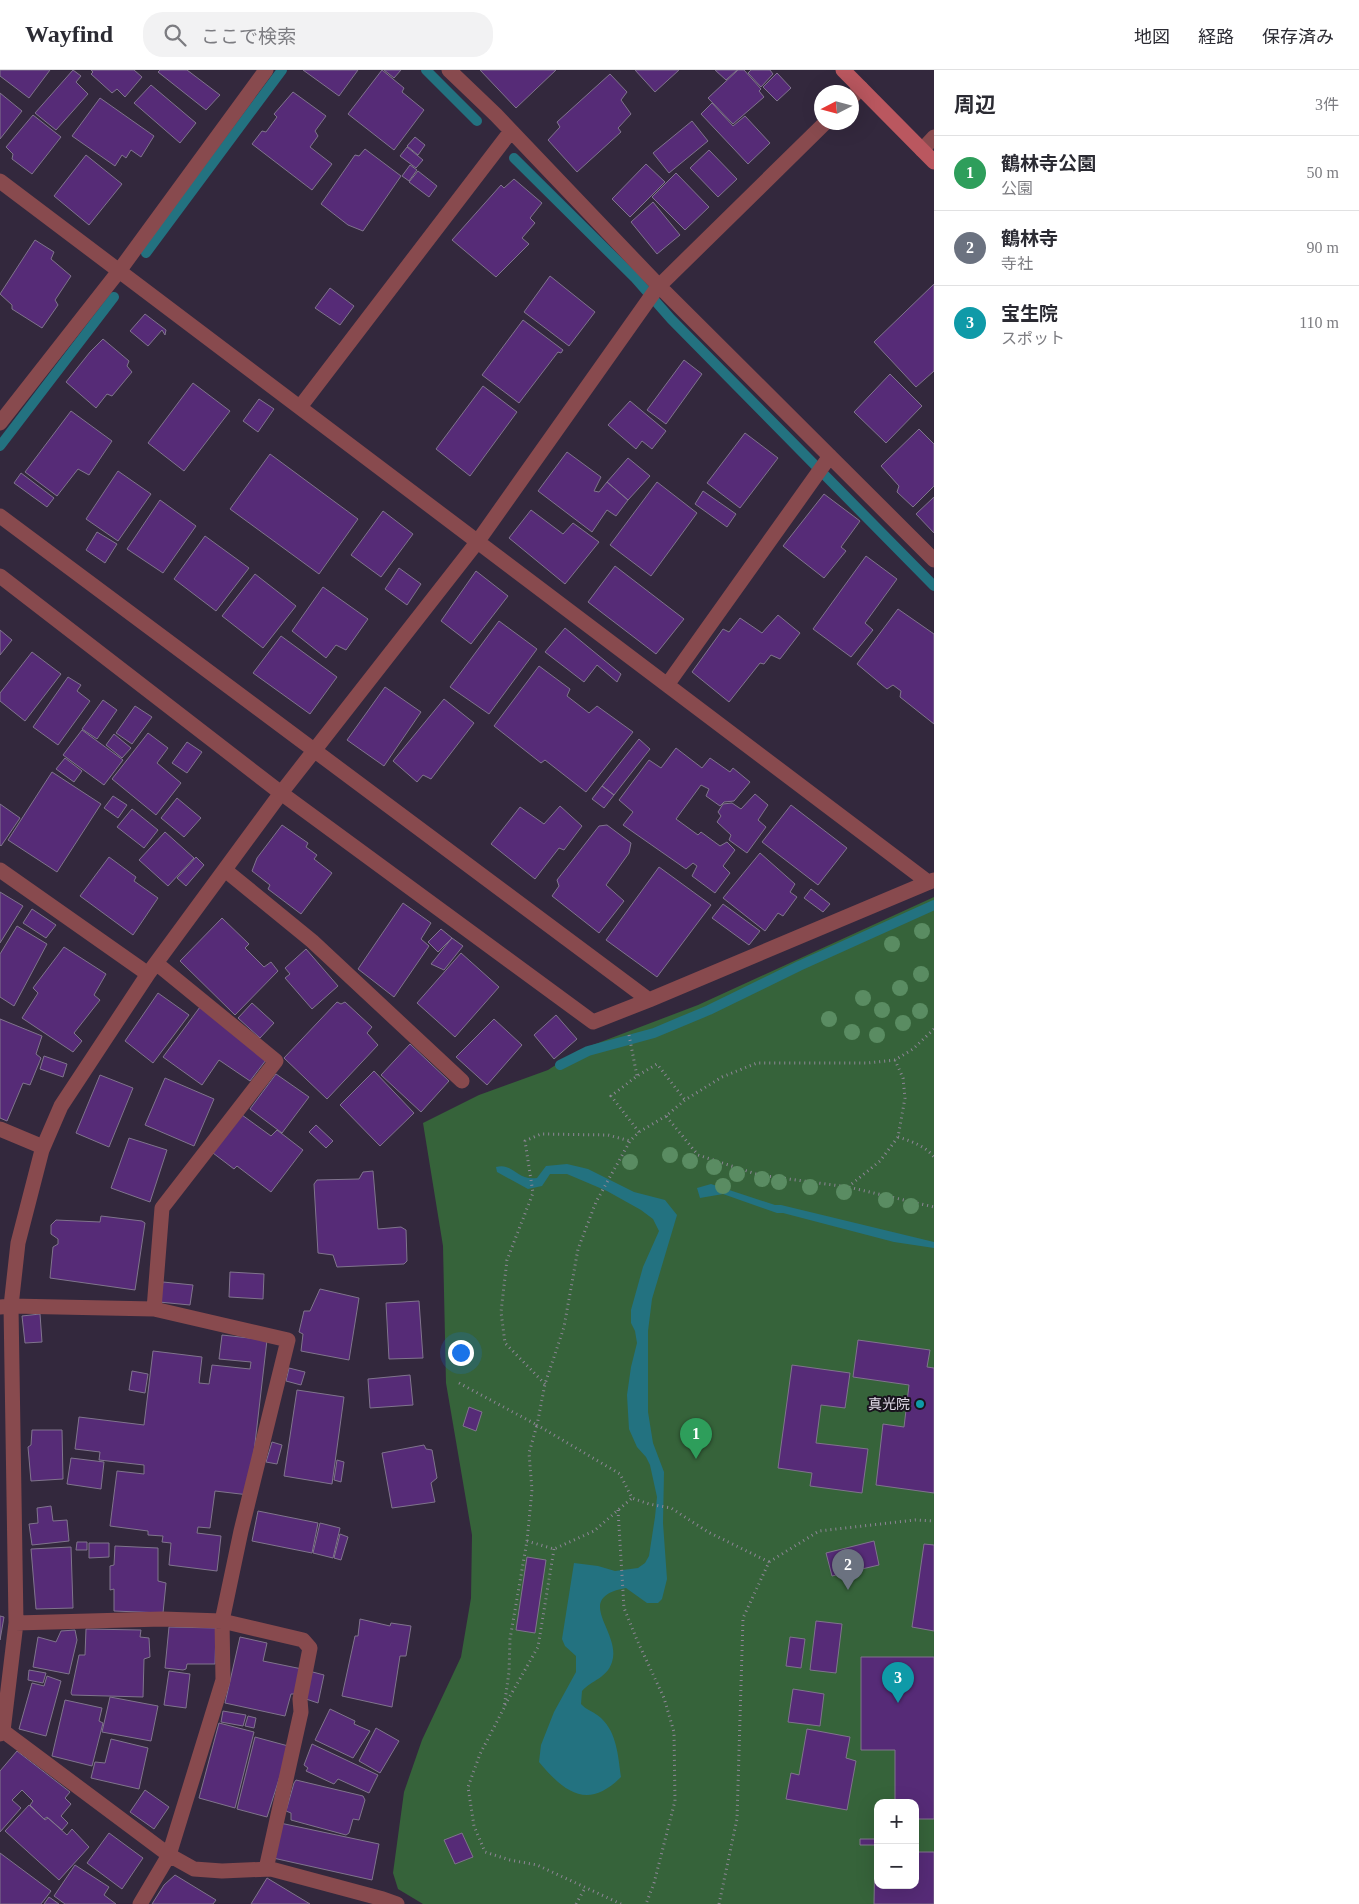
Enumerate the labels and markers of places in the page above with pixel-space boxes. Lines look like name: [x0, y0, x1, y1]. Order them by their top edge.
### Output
place label: 真光院: [868, 1397, 910, 1412]
marker: 真光院: [914, 1398, 926, 1410]
pin: 1: [680, 1418, 712, 1459]
pin: 2: [832, 1549, 864, 1590]
pin: 3: [882, 1662, 914, 1703]

